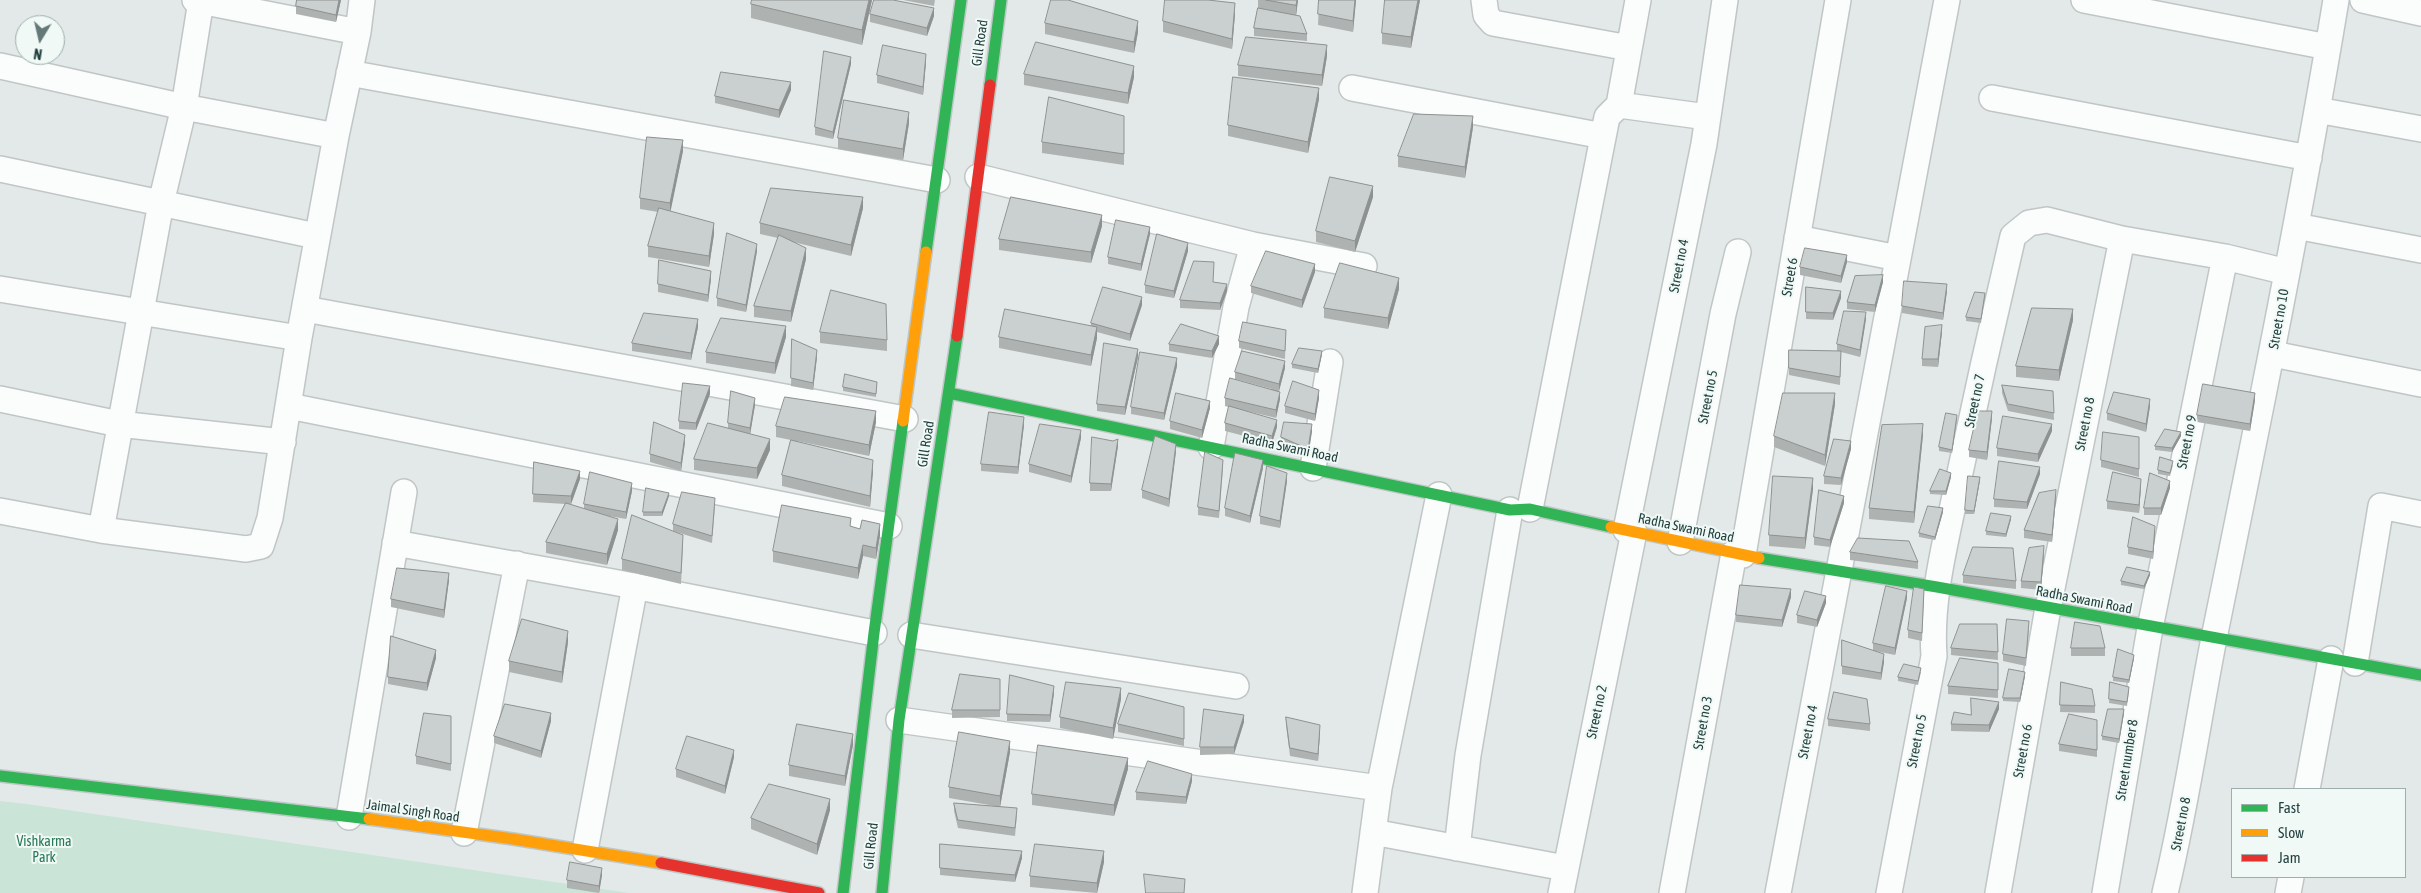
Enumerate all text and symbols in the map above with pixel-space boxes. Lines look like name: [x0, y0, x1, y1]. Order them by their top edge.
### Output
north arrow: [15, 15, 65, 65]
street label: Gill Road: [968, 19, 992, 67]
text: N: [32, 45, 43, 62]
street label: Street no 4: [1666, 238, 1692, 294]
street label: Street 6: [1778, 256, 1802, 298]
street label: Street no 10: [2265, 287, 2293, 351]
street label: Street no 5: [1695, 369, 1721, 425]
street label: Street no 7: [1961, 373, 1989, 429]
street label: Street no 8: [2072, 396, 2098, 452]
street label: Street no 9: [2174, 414, 2200, 470]
street label: Gill Road: [914, 420, 938, 468]
street label: Radha Swami Road: [1240, 430, 1340, 466]
street label: Radha Swami Road: [1636, 510, 1736, 546]
street label: Radha Swami Road: [2034, 582, 2134, 618]
street label: Street no 2: [1583, 684, 1611, 740]
street label: Street no 3: [1690, 695, 1716, 751]
street label: Street no 4: [1795, 704, 1821, 760]
street label: Street no 5: [1904, 713, 1930, 769]
street label: Street number 8: [2112, 718, 2142, 802]
street label: Street no 6: [2010, 723, 2036, 779]
legend: [2231, 788, 2406, 878]
street label: Jaimal Singh Road: [365, 796, 461, 826]
street label: Street no 8: [2168, 796, 2194, 852]
text: Fast: [2278, 799, 2300, 816]
street label: Gill Road: [860, 822, 882, 870]
text: Slow: [2278, 824, 2304, 841]
park label: Vishkarma Park: [16, 834, 72, 866]
text: Jam: [2278, 849, 2301, 866]

